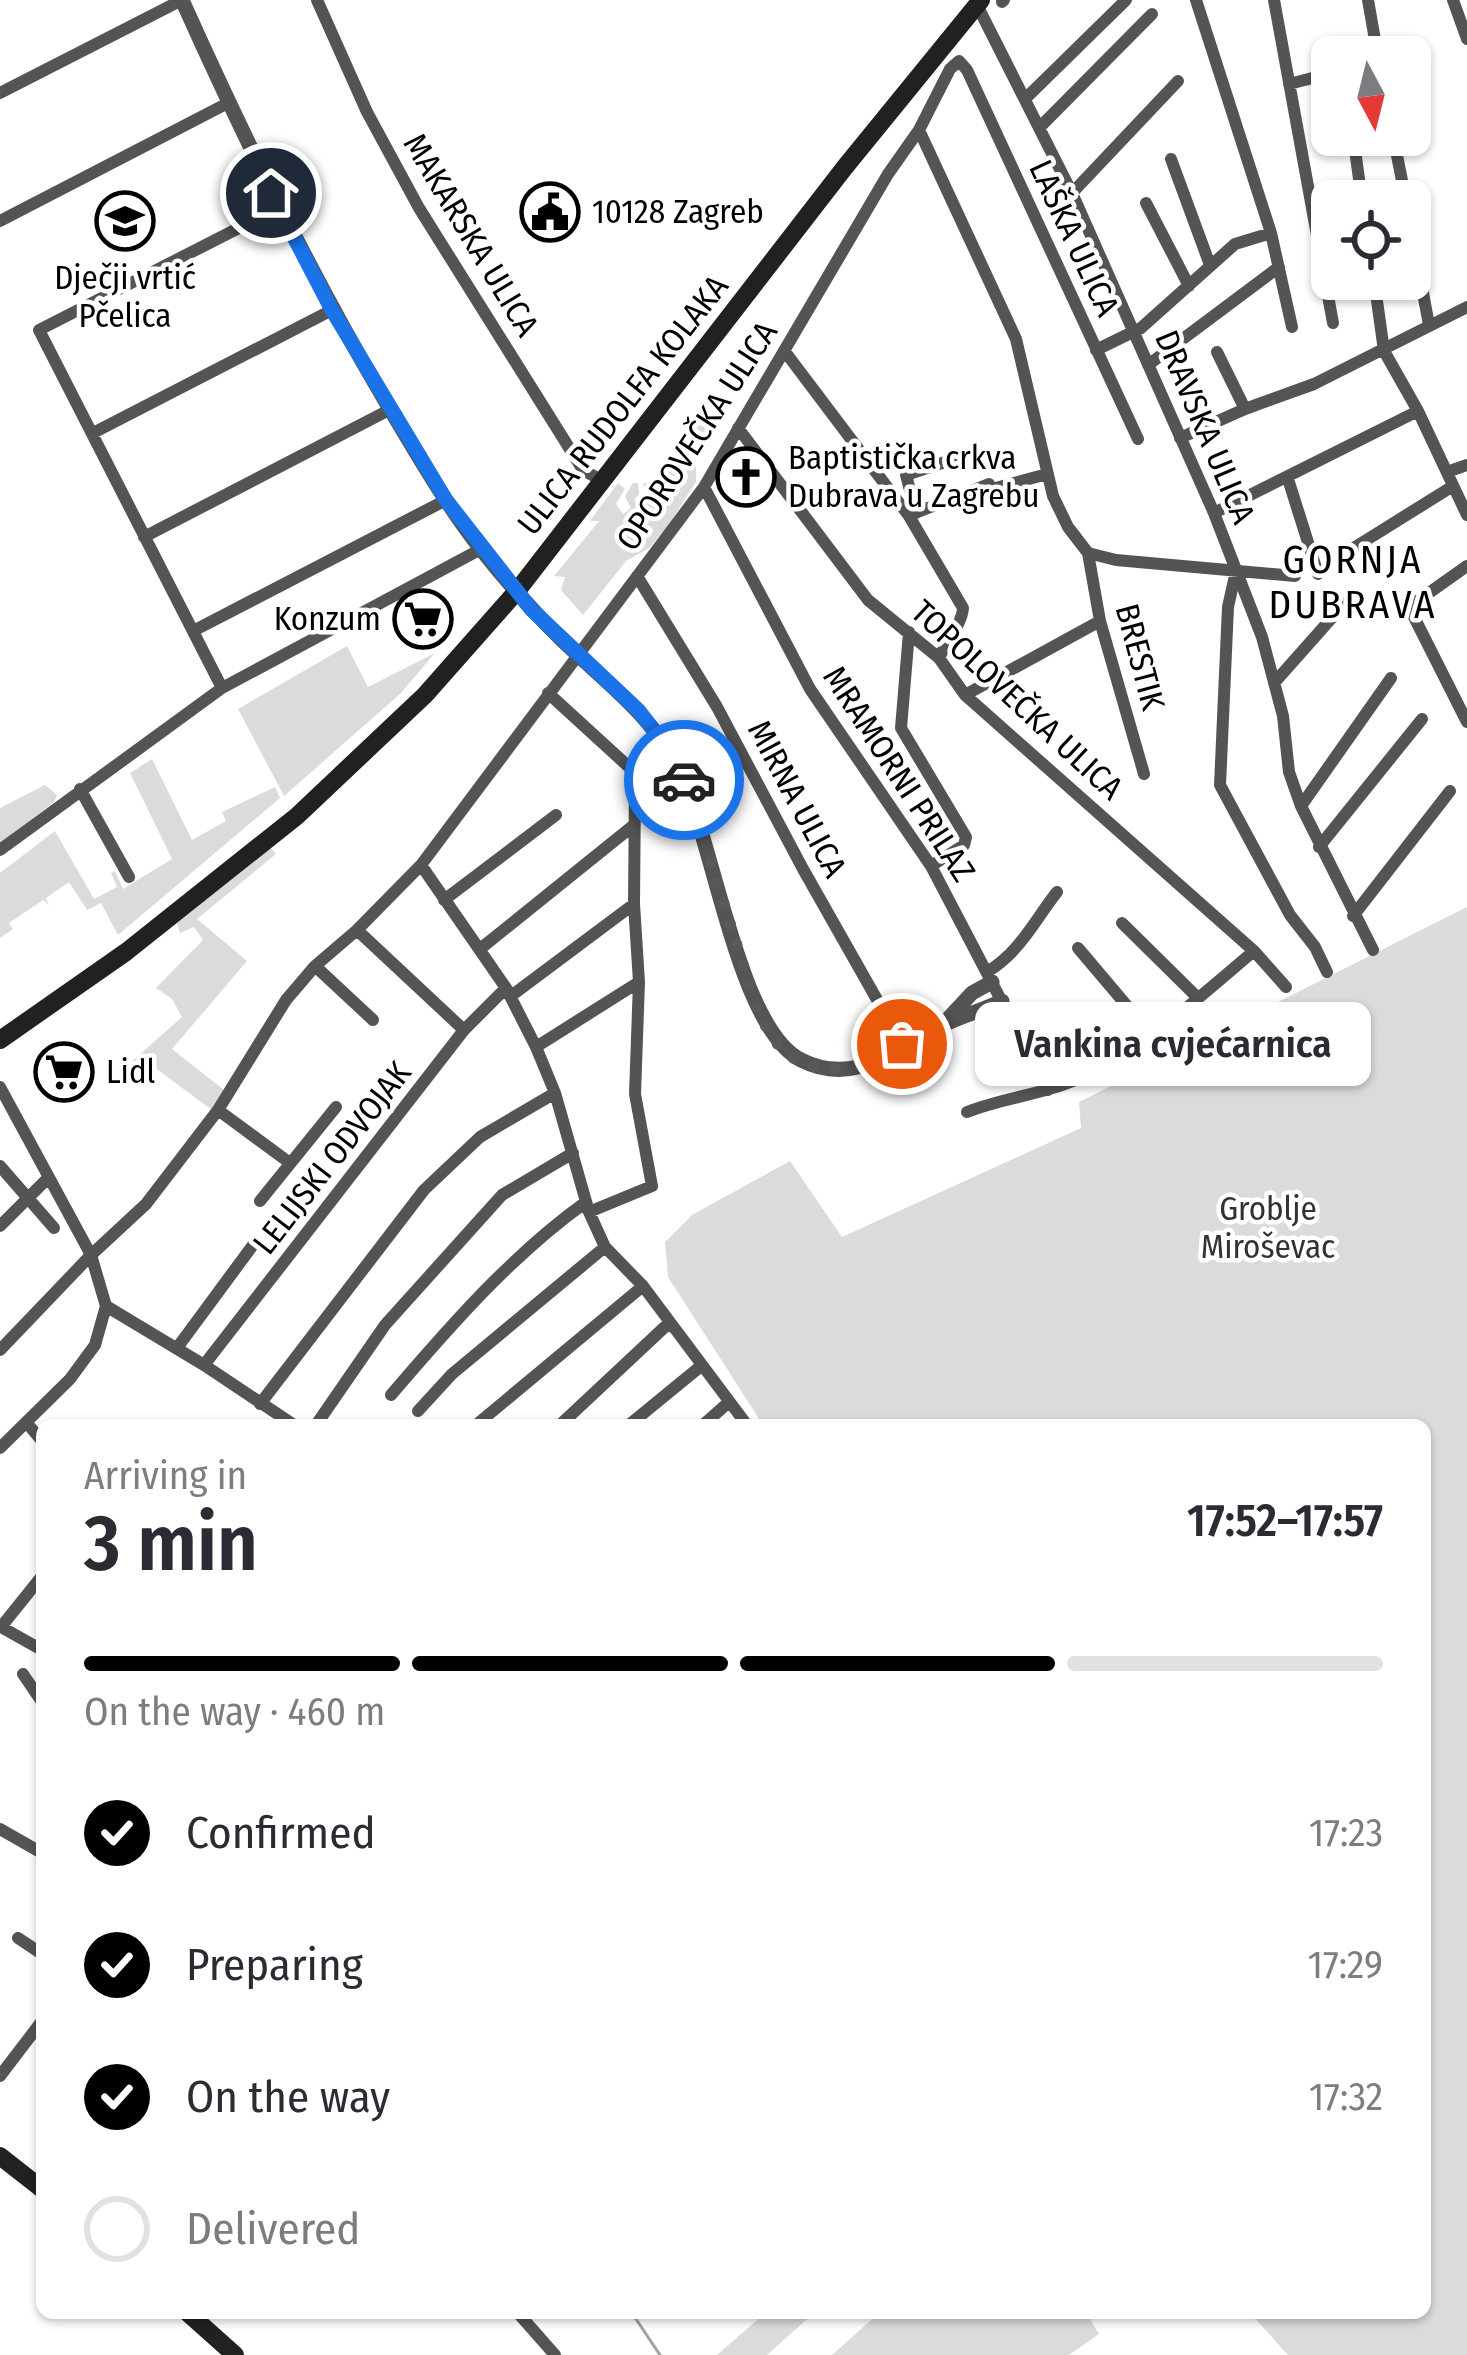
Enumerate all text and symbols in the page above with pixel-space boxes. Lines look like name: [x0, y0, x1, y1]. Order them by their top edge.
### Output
north arrow: [1311, 36, 1431, 156]
map controls: [1311, 36, 1431, 300]
street label: MAKARSKA ULICA: [395, 127, 547, 344]
pin: [220, 142, 322, 244]
street label: LAŠKA ULICA: [1020, 154, 1128, 323]
icon: home: [238, 160, 304, 226]
button: locate: [1311, 180, 1431, 300]
public building icon: 10128 Zagreb: [519, 181, 581, 243]
school or university icon: Dječji vrtić Pčelica: [94, 190, 156, 252]
place label: 10128 Zagreb: [592, 192, 764, 232]
place label: Dječji vrtić Pčelica: [54, 258, 196, 336]
street label: ULICA RUDOLFA KOLAKA: [509, 267, 737, 543]
street label: OPOROVEČKA ULICA: [608, 313, 786, 558]
street label: DRAVSKA ULICA: [1146, 324, 1264, 530]
place label: Baptistička crkva Dubrava u Zagrebu: [788, 438, 1039, 516]
church icon: Baptistička crkva Dubrava u Zagrebu: [715, 446, 777, 508]
district label: GORNJA DUBRAVA: [1269, 537, 1437, 628]
supermarket icon: Konzum: [392, 588, 454, 650]
street label: TOPOLOVEČKA ULICA: [903, 592, 1131, 809]
place label: Konzum: [274, 599, 381, 639]
street label: BRESTIK: [1107, 600, 1173, 715]
street label: MRAMORNI PRILAZ: [815, 659, 983, 889]
street label: MIRNA ULICA: [739, 714, 855, 885]
courier: [624, 720, 744, 840]
icon: car: [651, 747, 717, 813]
pin: [851, 993, 953, 1095]
callout: Vankina cvjećarnica: [974, 1002, 1370, 1086]
icon: bag: [869, 1011, 935, 1077]
text: Vankina cvjećarnica: [1014, 1021, 1332, 1067]
supermarket icon: Lidl: [33, 1041, 95, 1103]
place label: Lidl: [106, 1052, 156, 1092]
street label: LELIJSKI ODVOJAK: [244, 1053, 420, 1262]
park label: Groblje Miroševac: [1201, 1189, 1335, 1267]
text: Arriving in: [84, 1453, 247, 1499]
text: 17:52–17:57: [1187, 1494, 1383, 1548]
text: 3 min: [84, 1497, 258, 1591]
text: On the way · 460 m: [84, 1689, 385, 1735]
icon: check: [84, 1800, 150, 1866]
text: Confirmed: [186, 1806, 376, 1860]
text: 17:23: [1309, 1810, 1383, 1856]
icon: check: [84, 1932, 150, 1998]
text: Preparing: [186, 1938, 363, 1992]
text: 17:29: [1308, 1942, 1383, 1988]
icon: check: [84, 2064, 150, 2130]
text: On the way: [186, 2070, 390, 2124]
text: 17:32: [1309, 2074, 1383, 2120]
text: Delivered: [186, 2202, 360, 2256]

